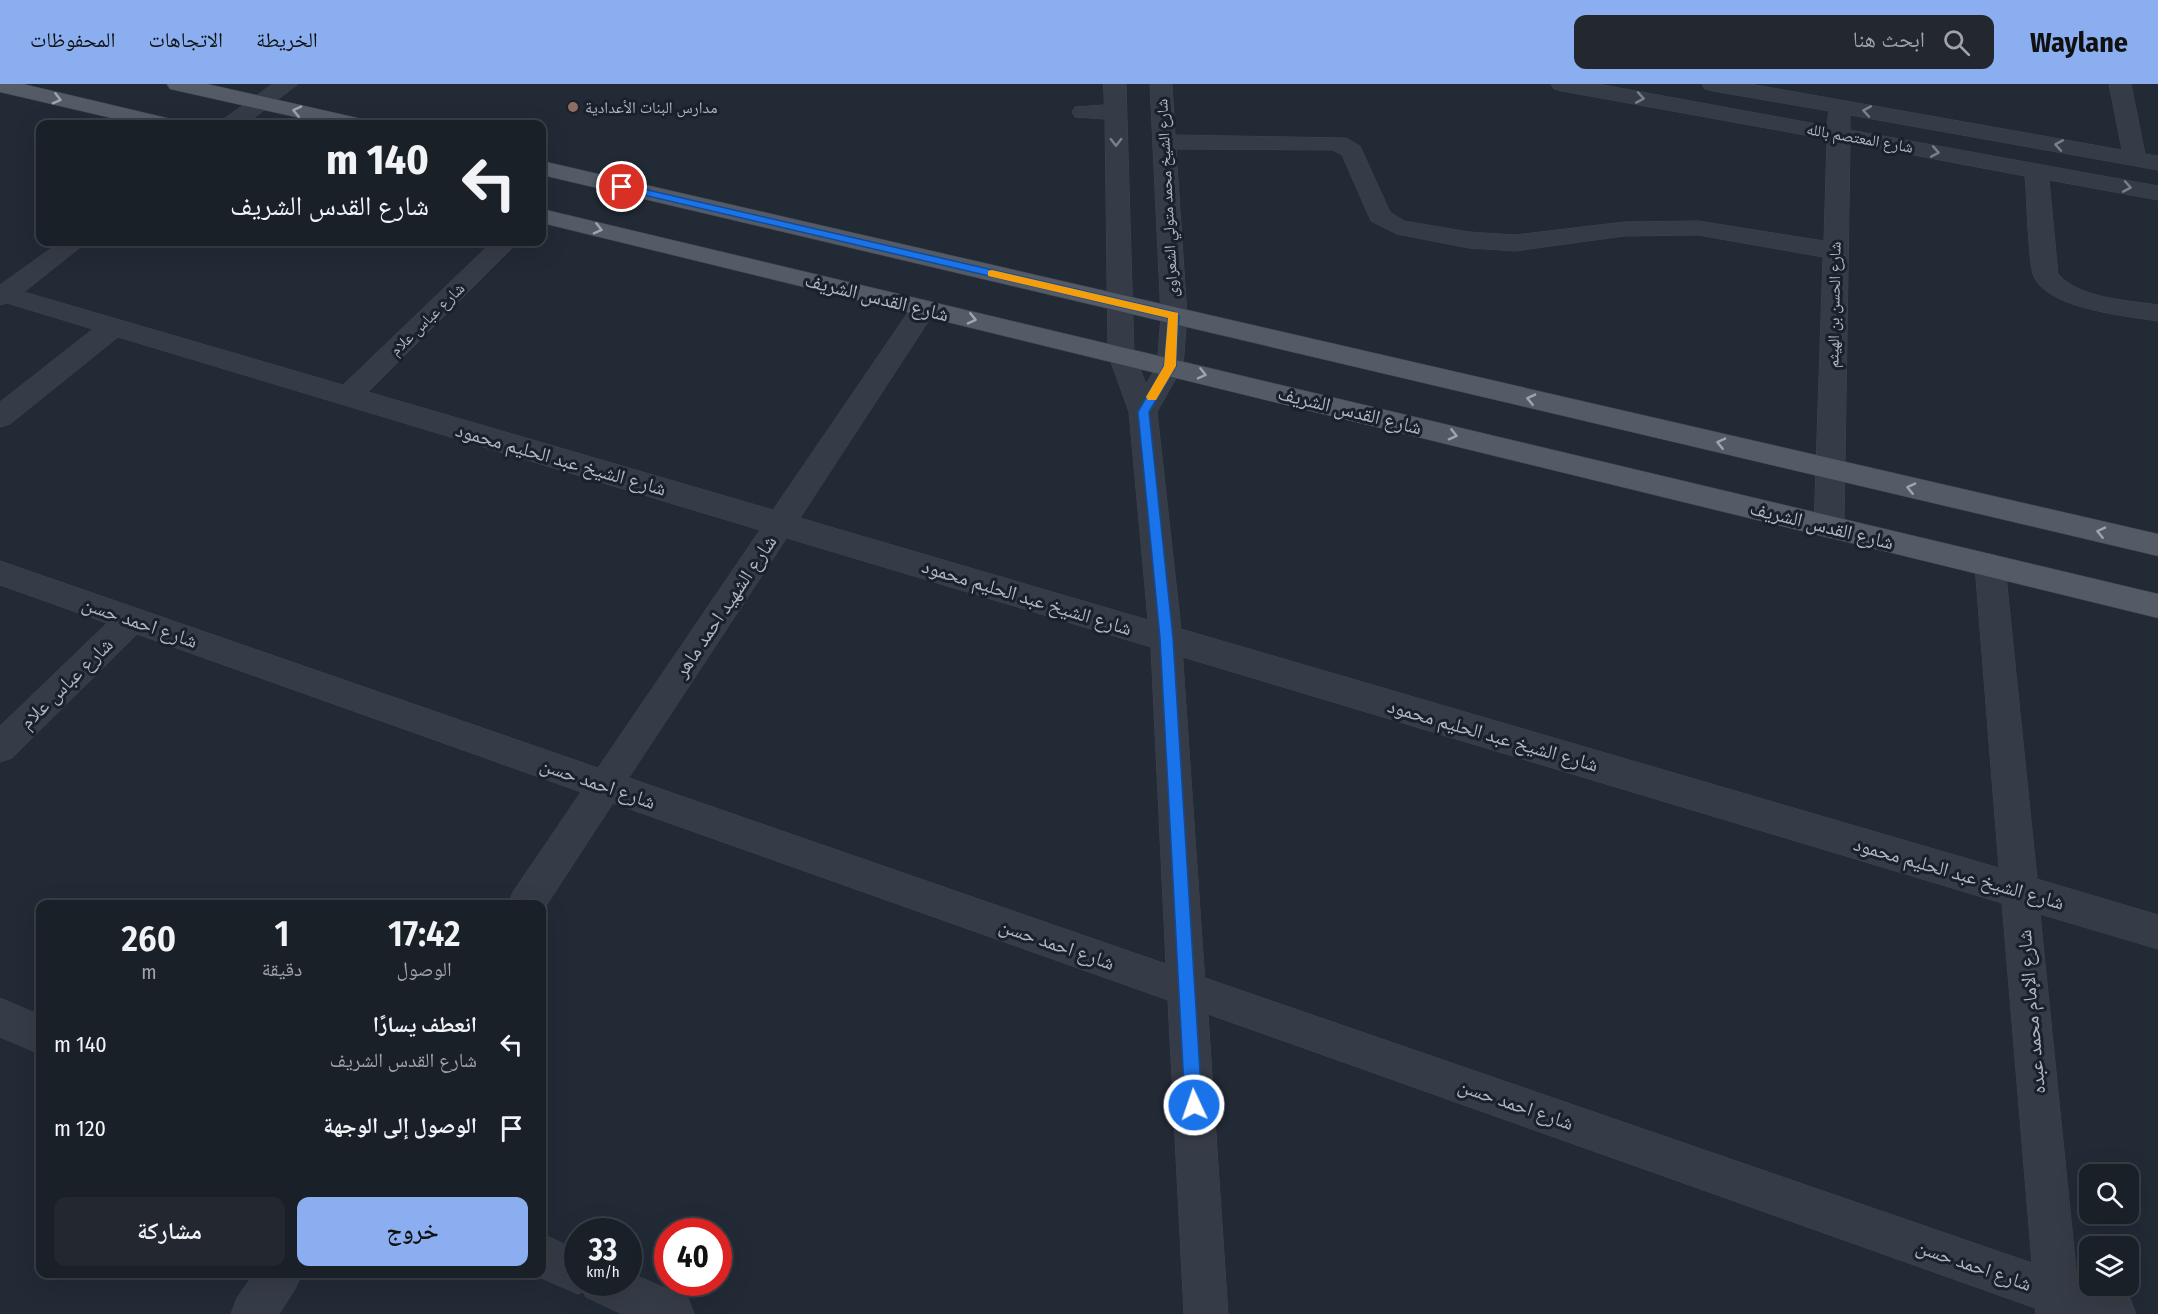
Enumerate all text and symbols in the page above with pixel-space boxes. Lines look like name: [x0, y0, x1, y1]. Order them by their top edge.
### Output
search box: [1574, 15, 1994, 69]
text: ابحث هنا: [1853, 26, 1925, 53]
icon: search: [1940, 26, 1973, 59]
text: Waylane: [2030, 26, 2128, 59]
text: المحفوظات: [30, 27, 115, 53]
text: الاتجاهات: [148, 27, 223, 53]
text: الخريطة: [256, 27, 318, 53]
one-way arrow: [52, 91, 62, 104]
one-way arrow: [1635, 91, 1645, 104]
place label: مدارس البنات الأعدادية: [585, 98, 717, 118]
street label: شارع الشيخ محمد متولي الشعراوى: [1152, 98, 1185, 298]
marker: مدارس البنات الأعدادية: [566, 100, 580, 114]
one-way arrow: [1862, 105, 1872, 118]
one-way arrow: [292, 106, 302, 119]
street label: شارع المعتصم بالله: [1805, 119, 1915, 158]
text: 140 m: [326, 135, 429, 185]
one-way arrow: [1110, 138, 1122, 147]
one-way arrow: [2054, 140, 2064, 152]
icon: left: [450, 144, 528, 222]
one-way arrow: [1930, 145, 1940, 158]
pin: [596, 161, 647, 212]
icon: arrive: [605, 170, 638, 203]
one-way arrow: [2122, 180, 2132, 193]
text: شارع القدس الشريف: [230, 190, 429, 222]
one-way arrow: [593, 222, 603, 235]
street label: شارع الحسن بن الهيثم: [1823, 242, 1846, 368]
street label: شارع القدس الشريف: [802, 268, 951, 327]
street label: شارع عباس علام: [386, 279, 469, 360]
one-way arrow: [966, 312, 976, 325]
one-way arrow: [1197, 367, 1207, 380]
street label: شارع القدس الشريف: [1275, 381, 1424, 440]
one-way arrow: [1527, 394, 1537, 407]
street label: شارع الشيخ عبد الحليم محمود: [452, 417, 669, 503]
one-way arrow: [1448, 428, 1458, 441]
one-way arrow: [1716, 438, 1726, 451]
one-way arrow: [1906, 483, 1916, 496]
street label: شارع القدس الشريف: [1747, 496, 1896, 555]
one-way arrow: [2096, 526, 2106, 539]
street label: شارع الشهيد احمد ماهر: [668, 530, 782, 683]
street label: شارع الشيخ عبد الحليم محمود: [919, 554, 1135, 642]
street label: شارع احمد حسن: [79, 591, 201, 654]
street label: شارع عباس علام: [14, 632, 119, 735]
street label: شارع الشيخ عبد الحليم محمود: [1384, 693, 1601, 779]
street label: شارع احمد حسن: [537, 752, 659, 815]
street label: شارع الشيخ عبد الحليم محمود: [1850, 831, 2067, 917]
text: 1: [275, 912, 290, 956]
text: 17:42: [388, 912, 460, 956]
street label: شارع احمد حسن: [996, 913, 1118, 976]
text: 260: [122, 917, 176, 961]
street label: شارع الإمام محمد عبده: [2012, 929, 2052, 1095]
text: دقيقة: [262, 957, 302, 981]
text: الوصول: [397, 957, 452, 981]
text: m: [141, 960, 157, 984]
text: انعطف يسارًا: [373, 1011, 477, 1038]
icon: left: [495, 1028, 528, 1061]
text: 140 m: [54, 1031, 107, 1058]
text: شارع القدس الشريف: [330, 1048, 477, 1072]
position arrow: [1162, 1073, 1226, 1137]
street label: شارع احمد حسن: [1455, 1073, 1577, 1136]
text: الوصول إلى الوجهة: [323, 1112, 477, 1139]
icon: arrive: [495, 1112, 528, 1145]
text: 120 m: [54, 1115, 106, 1142]
map controls: [2079, 1164, 2139, 1296]
button: search: [2079, 1164, 2139, 1224]
button: مشاركة: [54, 1197, 285, 1266]
button: خروج: [297, 1197, 528, 1266]
speed limit sign: 40: [654, 1218, 732, 1296]
text: 33: [589, 1232, 617, 1268]
street label: شارع احمد حسن: [1913, 1234, 2035, 1297]
button: layers: [2079, 1236, 2139, 1296]
text: km/h: [586, 1263, 620, 1281]

